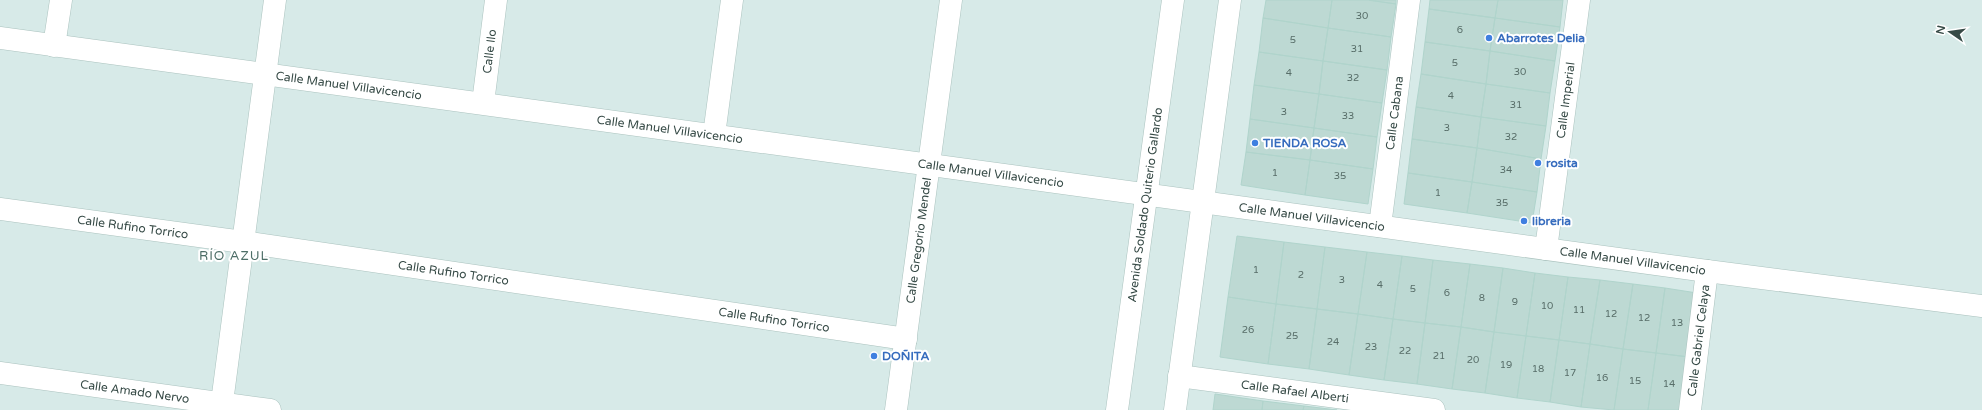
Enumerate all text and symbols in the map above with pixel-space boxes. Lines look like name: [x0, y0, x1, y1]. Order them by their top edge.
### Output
house number: 30: [1356, 10, 1368, 22]
north arrow: [1930, 12, 1970, 52]
house number: 6: [1457, 24, 1463, 36]
text: N: [1933, 24, 1948, 36]
street label: Calle Ilo: [480, 28, 499, 74]
place label: Abarrotes Delia: [1497, 31, 1585, 45]
marker: Abarrotes Delia: [1484, 33, 1494, 43]
house number: 5: [1290, 34, 1296, 46]
house number: 31: [1351, 43, 1363, 55]
house number: 5: [1452, 57, 1458, 69]
street label: Calle Imperial: [1554, 61, 1578, 139]
house number: 30: [1514, 66, 1526, 78]
house number: 4: [1286, 67, 1292, 79]
street label: Calle Manuel Villavicencio: [275, 69, 423, 102]
house number: 32: [1347, 72, 1359, 84]
street label: Calle Cabana: [1383, 75, 1406, 151]
house number: 4: [1448, 90, 1454, 102]
house number: 31: [1510, 99, 1522, 111]
house number: 3: [1281, 106, 1287, 118]
street label: Avenida Soldado Quiterio Gallardo: [1125, 107, 1165, 303]
house number: 33: [1342, 110, 1354, 122]
street label: Calle Manuel Villavicencio: [596, 113, 744, 146]
house number: 3: [1444, 122, 1450, 134]
house number: 32: [1505, 131, 1517, 143]
place label: TIENDA ROSA: [1262, 136, 1347, 150]
marker: TIENDA ROSA: [1250, 138, 1260, 148]
street label: Calle Manuel Villavicencio: [917, 156, 1065, 190]
place label: rosita: [1546, 156, 1578, 170]
marker: rosita: [1533, 158, 1543, 168]
house number: 34: [1500, 164, 1512, 176]
house number: 1: [1272, 167, 1278, 179]
house number: 35: [1334, 170, 1346, 182]
street label: Calle Gregorio Mendel: [903, 177, 934, 304]
house number: 1: [1435, 187, 1441, 199]
house number: 35: [1496, 197, 1508, 209]
street label: Calle Manuel Villavicencio: [1238, 200, 1386, 234]
street label: Calle Rufino Torrico: [76, 213, 189, 242]
place label: libreria: [1532, 214, 1571, 228]
marker: libreria: [1519, 216, 1529, 226]
street label: Calle Manuel Villavicencio: [1559, 244, 1707, 278]
district label: RÍO AZUL: [199, 248, 269, 264]
street label: Calle Rufino Torrico: [397, 258, 510, 288]
house number: 1: [1253, 264, 1259, 276]
house number: 2: [1298, 269, 1304, 281]
house number: 3: [1339, 274, 1345, 286]
house number: 4: [1377, 279, 1383, 291]
house number: 5: [1410, 283, 1416, 295]
street label: Calle Gabriel Celaya: [1685, 284, 1712, 397]
house number: 6: [1444, 287, 1450, 299]
house number: 8: [1479, 292, 1485, 304]
house number: 9: [1512, 296, 1518, 308]
house number: 10: [1541, 300, 1553, 312]
house number: 11: [1573, 304, 1585, 316]
street label: Calle Rufino Torrico: [718, 305, 831, 335]
house number: 12: [1605, 308, 1617, 320]
house number: 12: [1638, 312, 1650, 324]
house number: 13: [1671, 317, 1683, 329]
house number: 26: [1242, 324, 1254, 336]
house number: 25: [1286, 330, 1298, 342]
house number: 24: [1327, 336, 1339, 348]
house number: 23: [1365, 341, 1377, 353]
house number: 22: [1399, 345, 1411, 357]
place label: DOÑITA: [882, 349, 929, 363]
house number: 21: [1433, 350, 1445, 362]
marker: DOÑITA: [869, 351, 879, 361]
house number: 20: [1467, 354, 1479, 366]
house number: 19: [1500, 359, 1512, 371]
house number: 18: [1532, 363, 1544, 375]
house number: 17: [1564, 367, 1576, 379]
house number: 16: [1596, 372, 1608, 384]
house number: 15: [1629, 375, 1641, 387]
street label: Calle Amado Nervo: [79, 377, 190, 406]
street label: Calle Rafael Alberti: [1240, 377, 1350, 406]
house number: 14: [1663, 378, 1675, 390]

